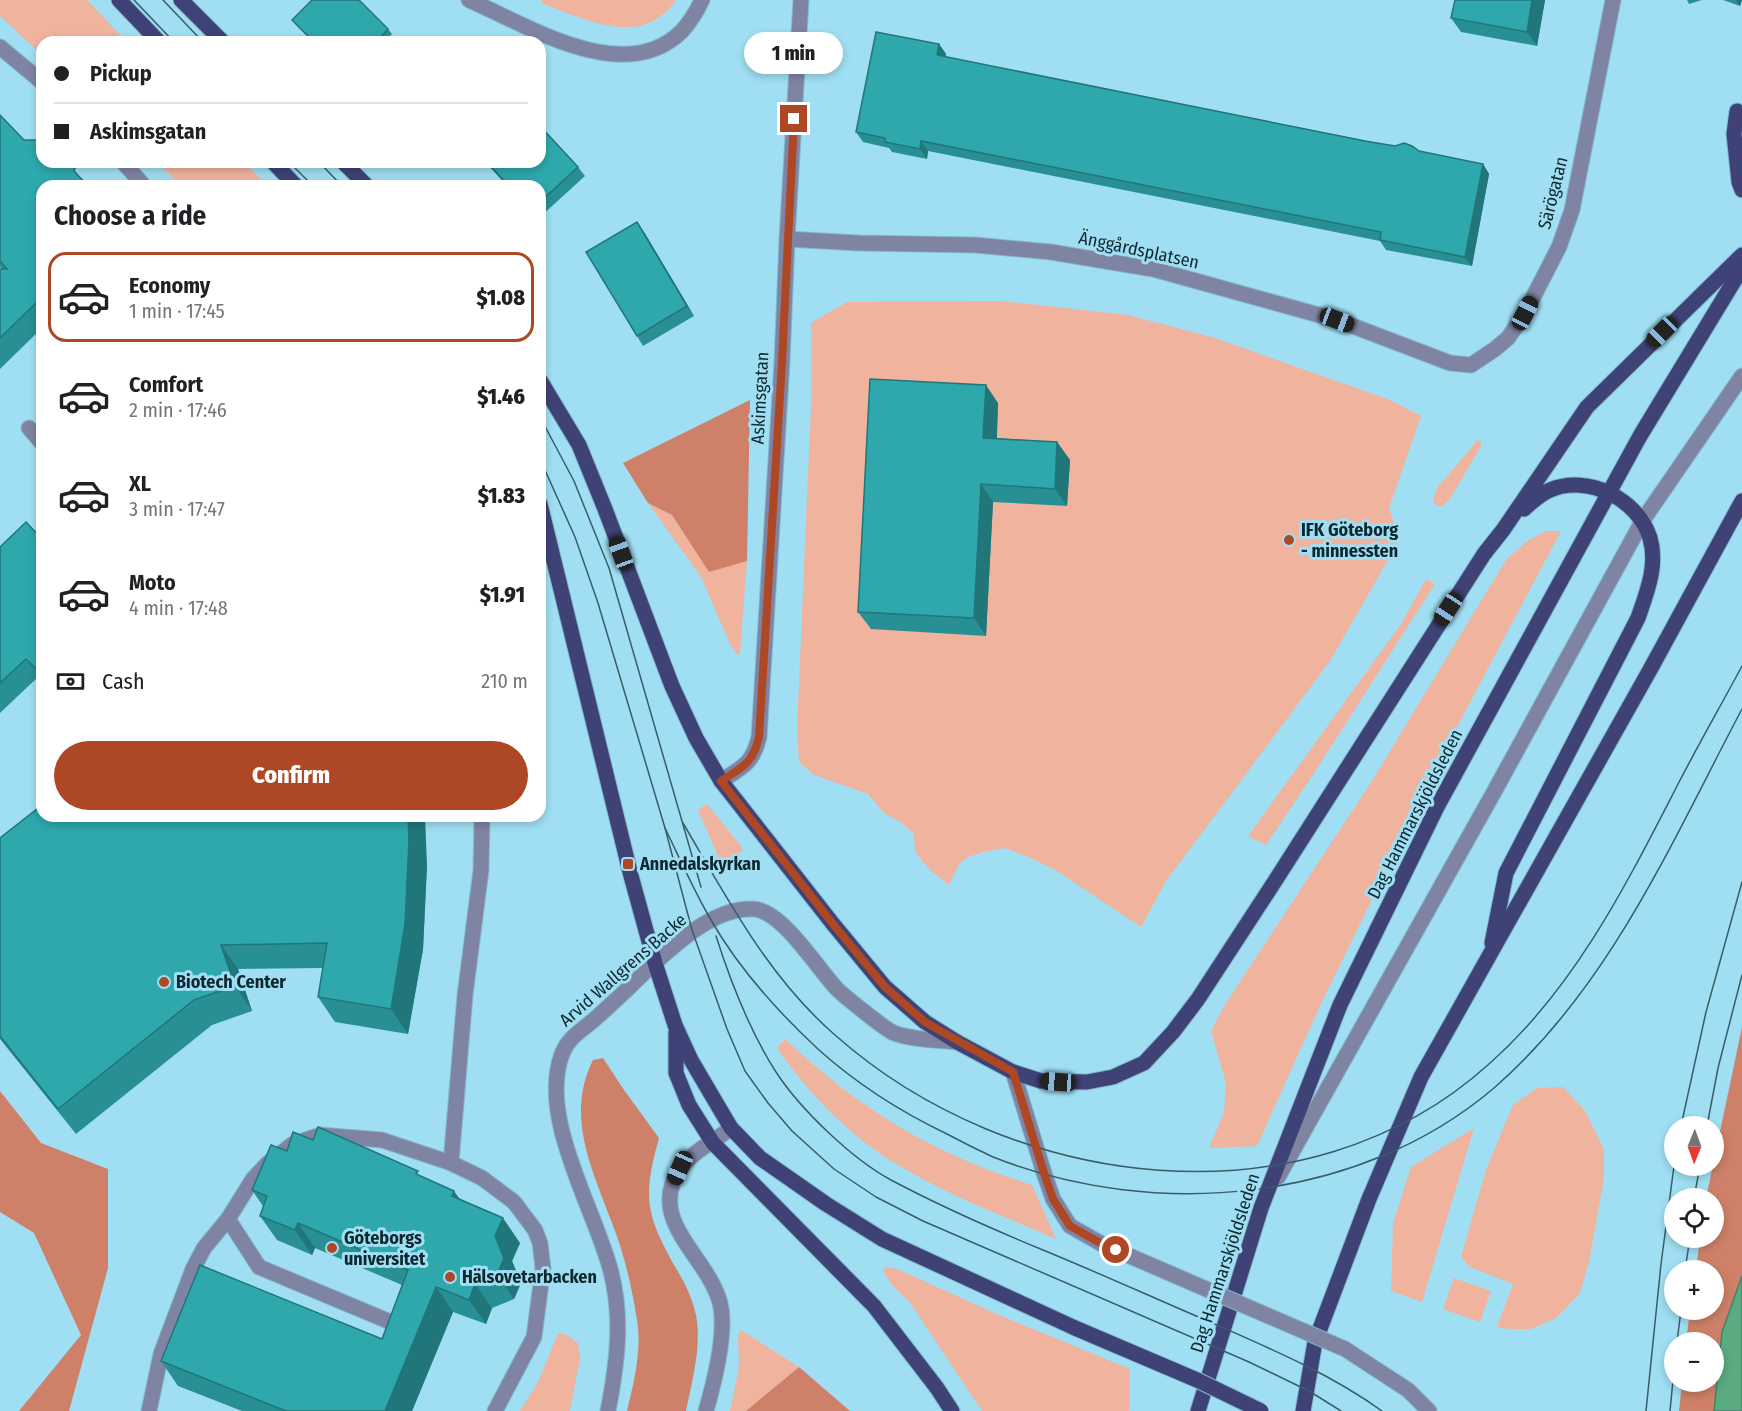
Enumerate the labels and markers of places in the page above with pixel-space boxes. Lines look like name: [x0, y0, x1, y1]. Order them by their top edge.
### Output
place label: IFK Göteborg - minnessten: [1301, 519, 1398, 562]
marker: IFK Göteborg - minnessten: [1282, 533, 1296, 547]
place label: Annedalskyrkan: [639, 853, 761, 875]
marker: Annedalskyrkan: [621, 857, 635, 871]
place label: Biotech Center: [176, 971, 286, 993]
marker: Biotech Center: [157, 975, 171, 989]
place label: Göteborgs universitet: [344, 1227, 426, 1270]
marker: Göteborgs universitet: [325, 1241, 339, 1255]
place label: Hälsovetarbacken: [462, 1266, 597, 1288]
marker: Hälsovetarbacken: [443, 1270, 457, 1284]

